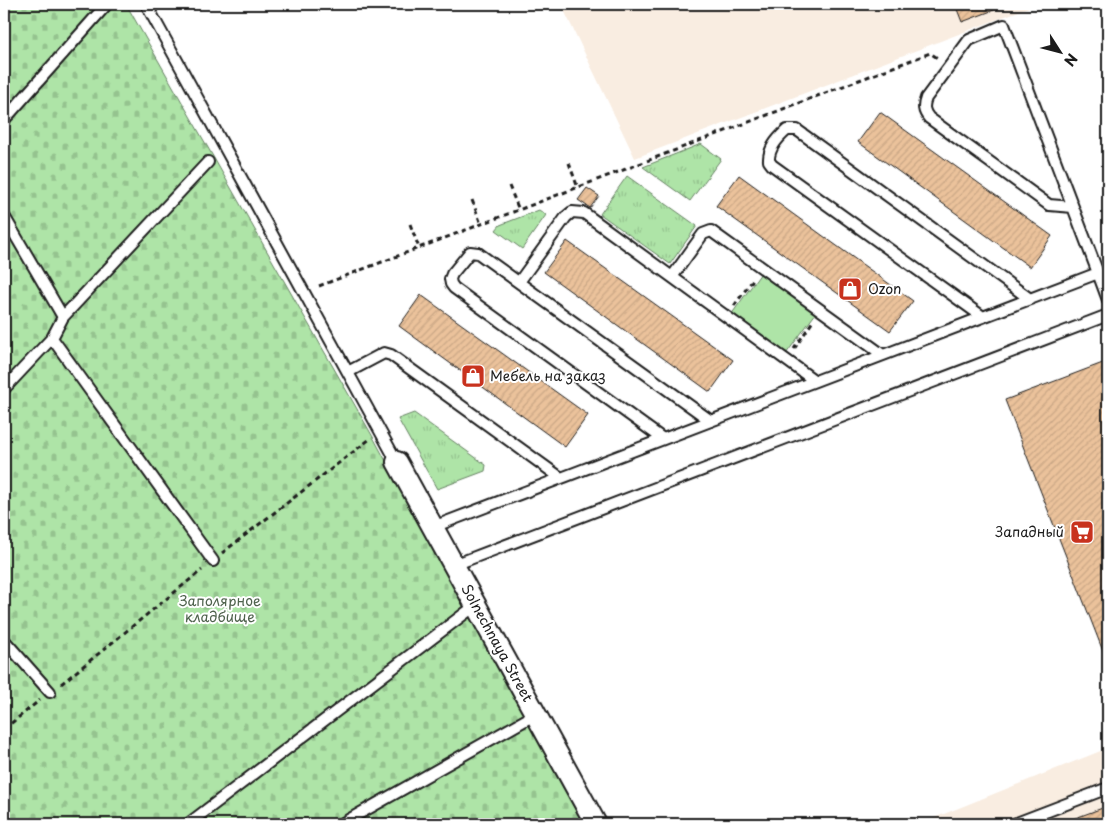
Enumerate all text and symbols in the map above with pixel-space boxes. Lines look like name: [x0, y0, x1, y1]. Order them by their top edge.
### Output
north arrow: [1034, 28, 1084, 78]
text: N: [1059, 49, 1083, 71]
shop icon: Ozon: [837, 276, 863, 302]
place label: Ozon: [868, 278, 901, 299]
shop icon: Мебель на заказ: [460, 363, 486, 389]
place label: Мебель на заказ: [490, 365, 606, 386]
supermarket icon: Западный: [1069, 519, 1095, 545]
place label: Западный: [995, 521, 1064, 542]
street label: Solnechnaya Street: [456, 580, 539, 706]
park label: Заполярное кладбище: [179, 590, 261, 627]

